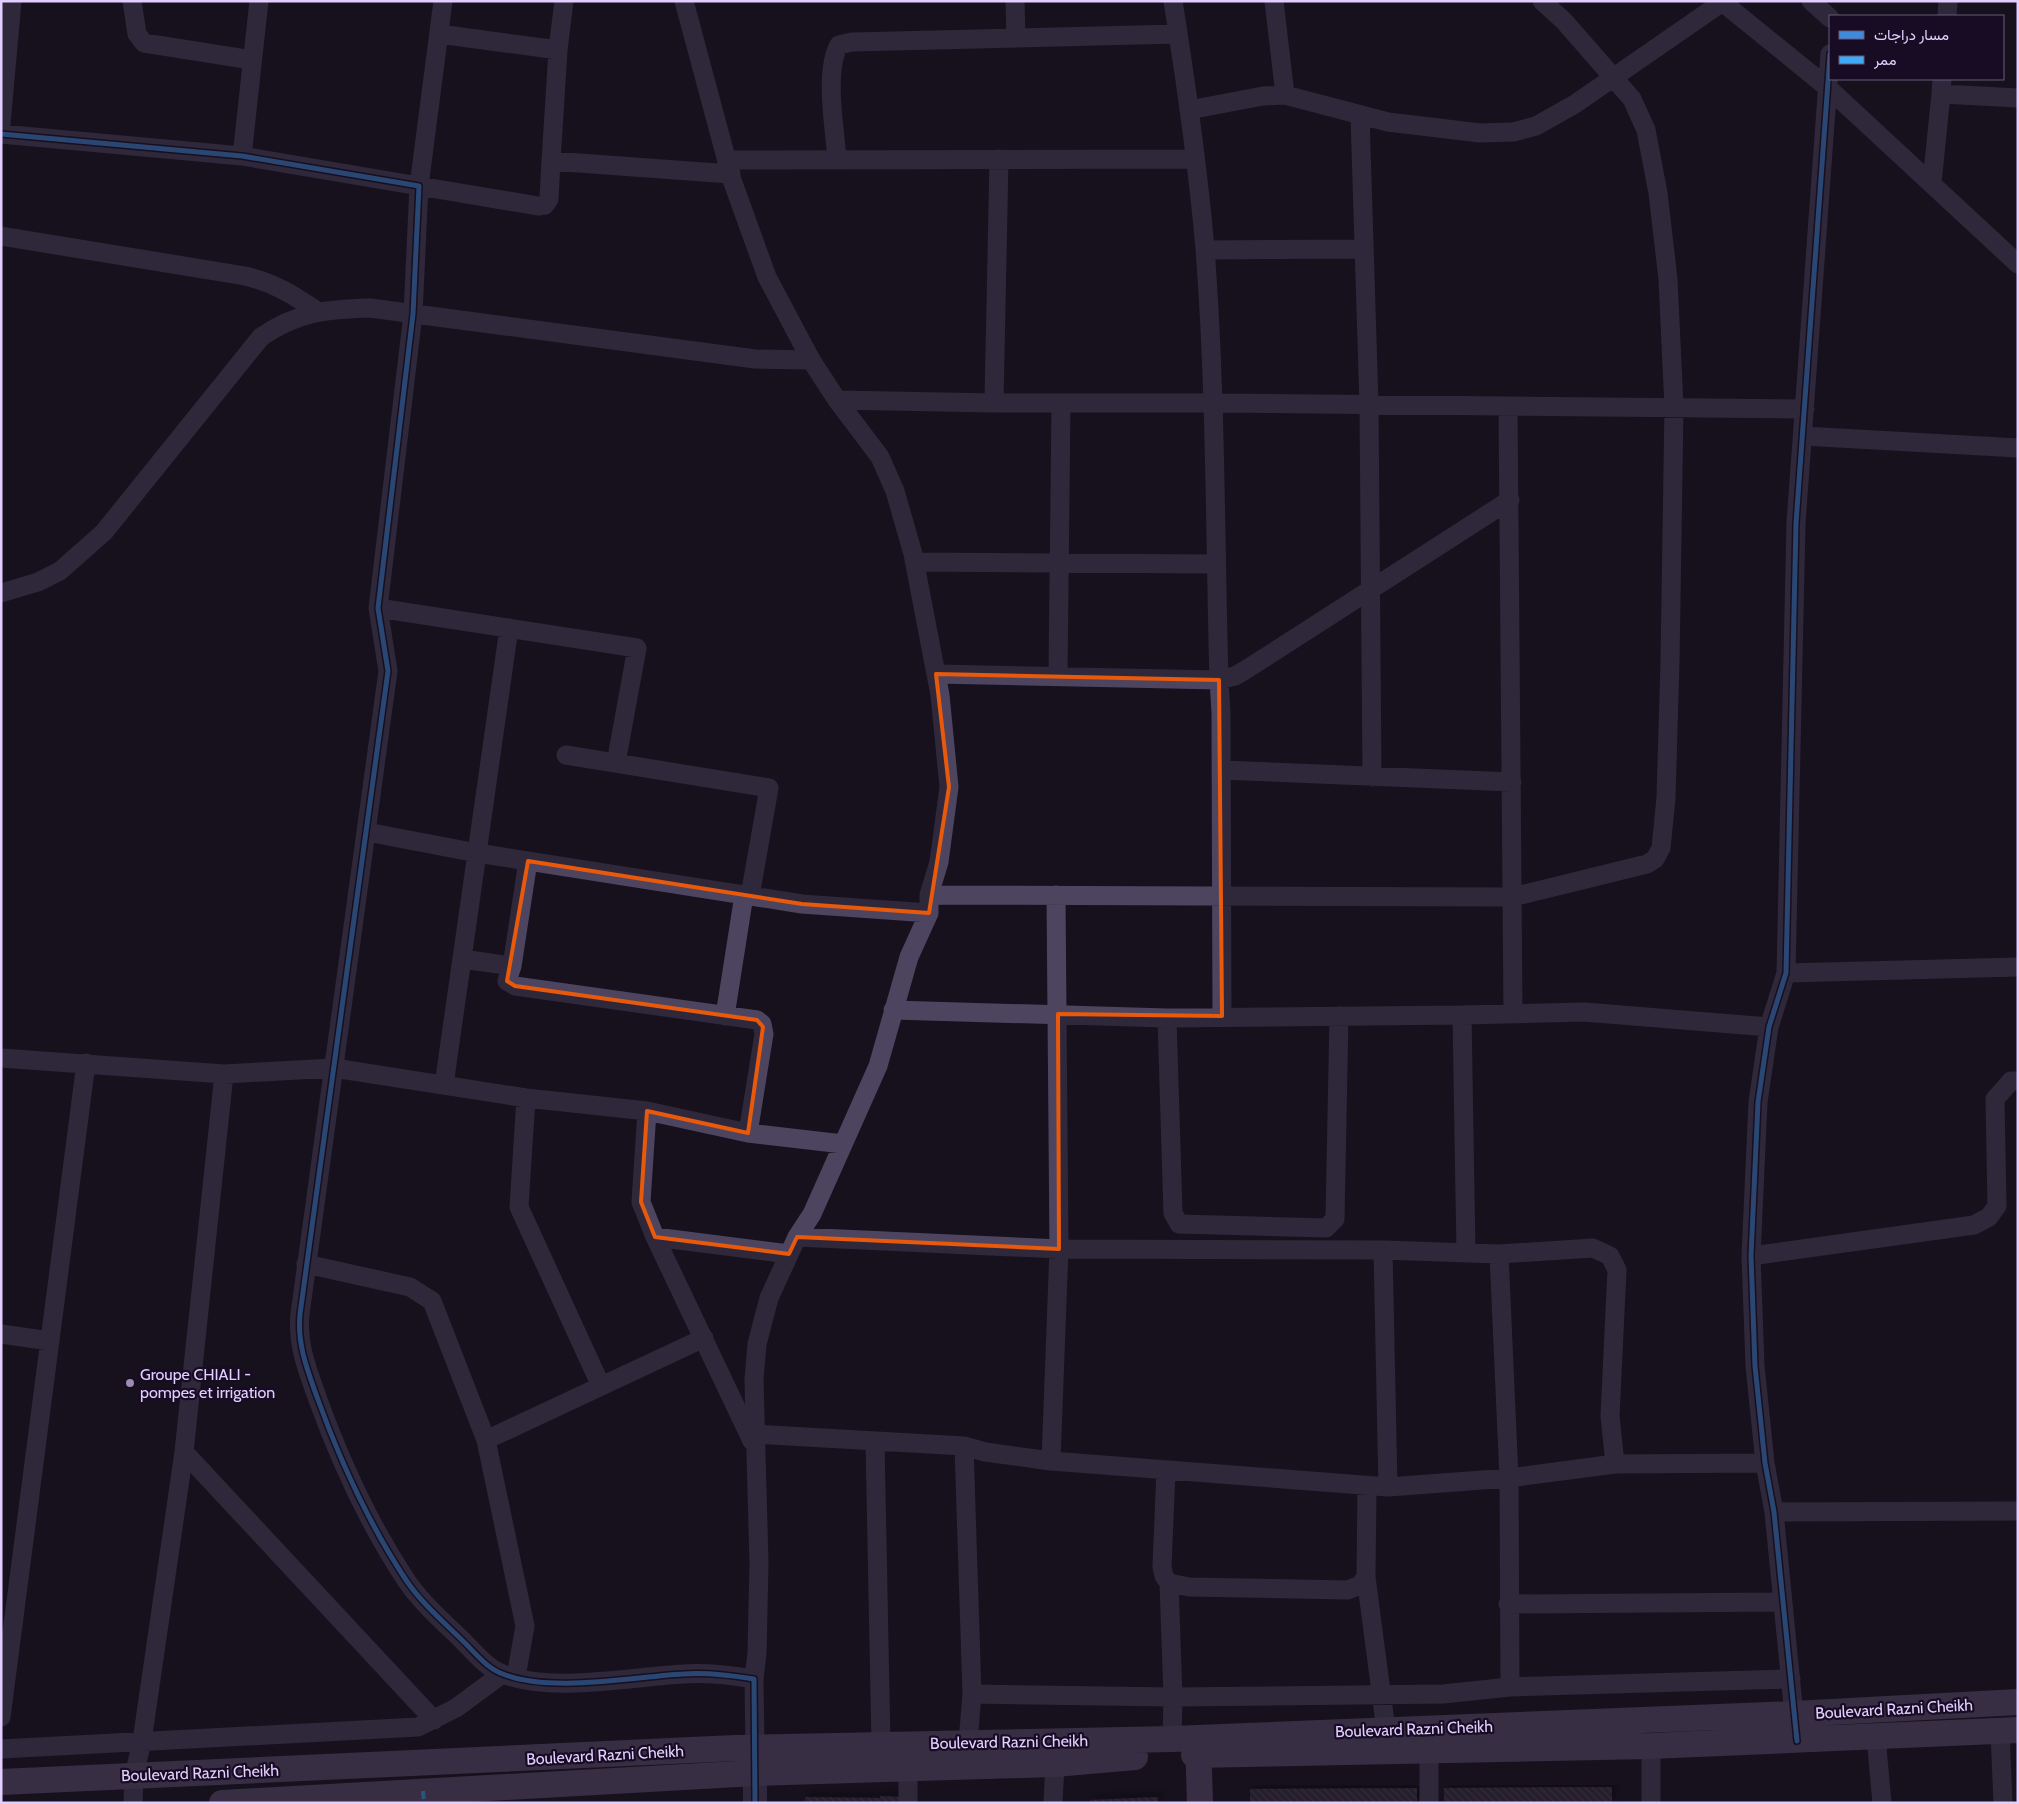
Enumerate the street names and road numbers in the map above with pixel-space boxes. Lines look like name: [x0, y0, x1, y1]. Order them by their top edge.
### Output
street label: Boulevard Razni Cheikh: [1815, 1695, 1973, 1723]
street label: Boulevard Razni Cheikh: [1335, 1717, 1493, 1741]
street label: Boulevard Razni Cheikh: [930, 1731, 1088, 1753]
street label: Boulevard Razni Cheikh: [526, 1741, 684, 1769]
street label: Boulevard Razni Cheikh: [121, 1761, 279, 1785]

